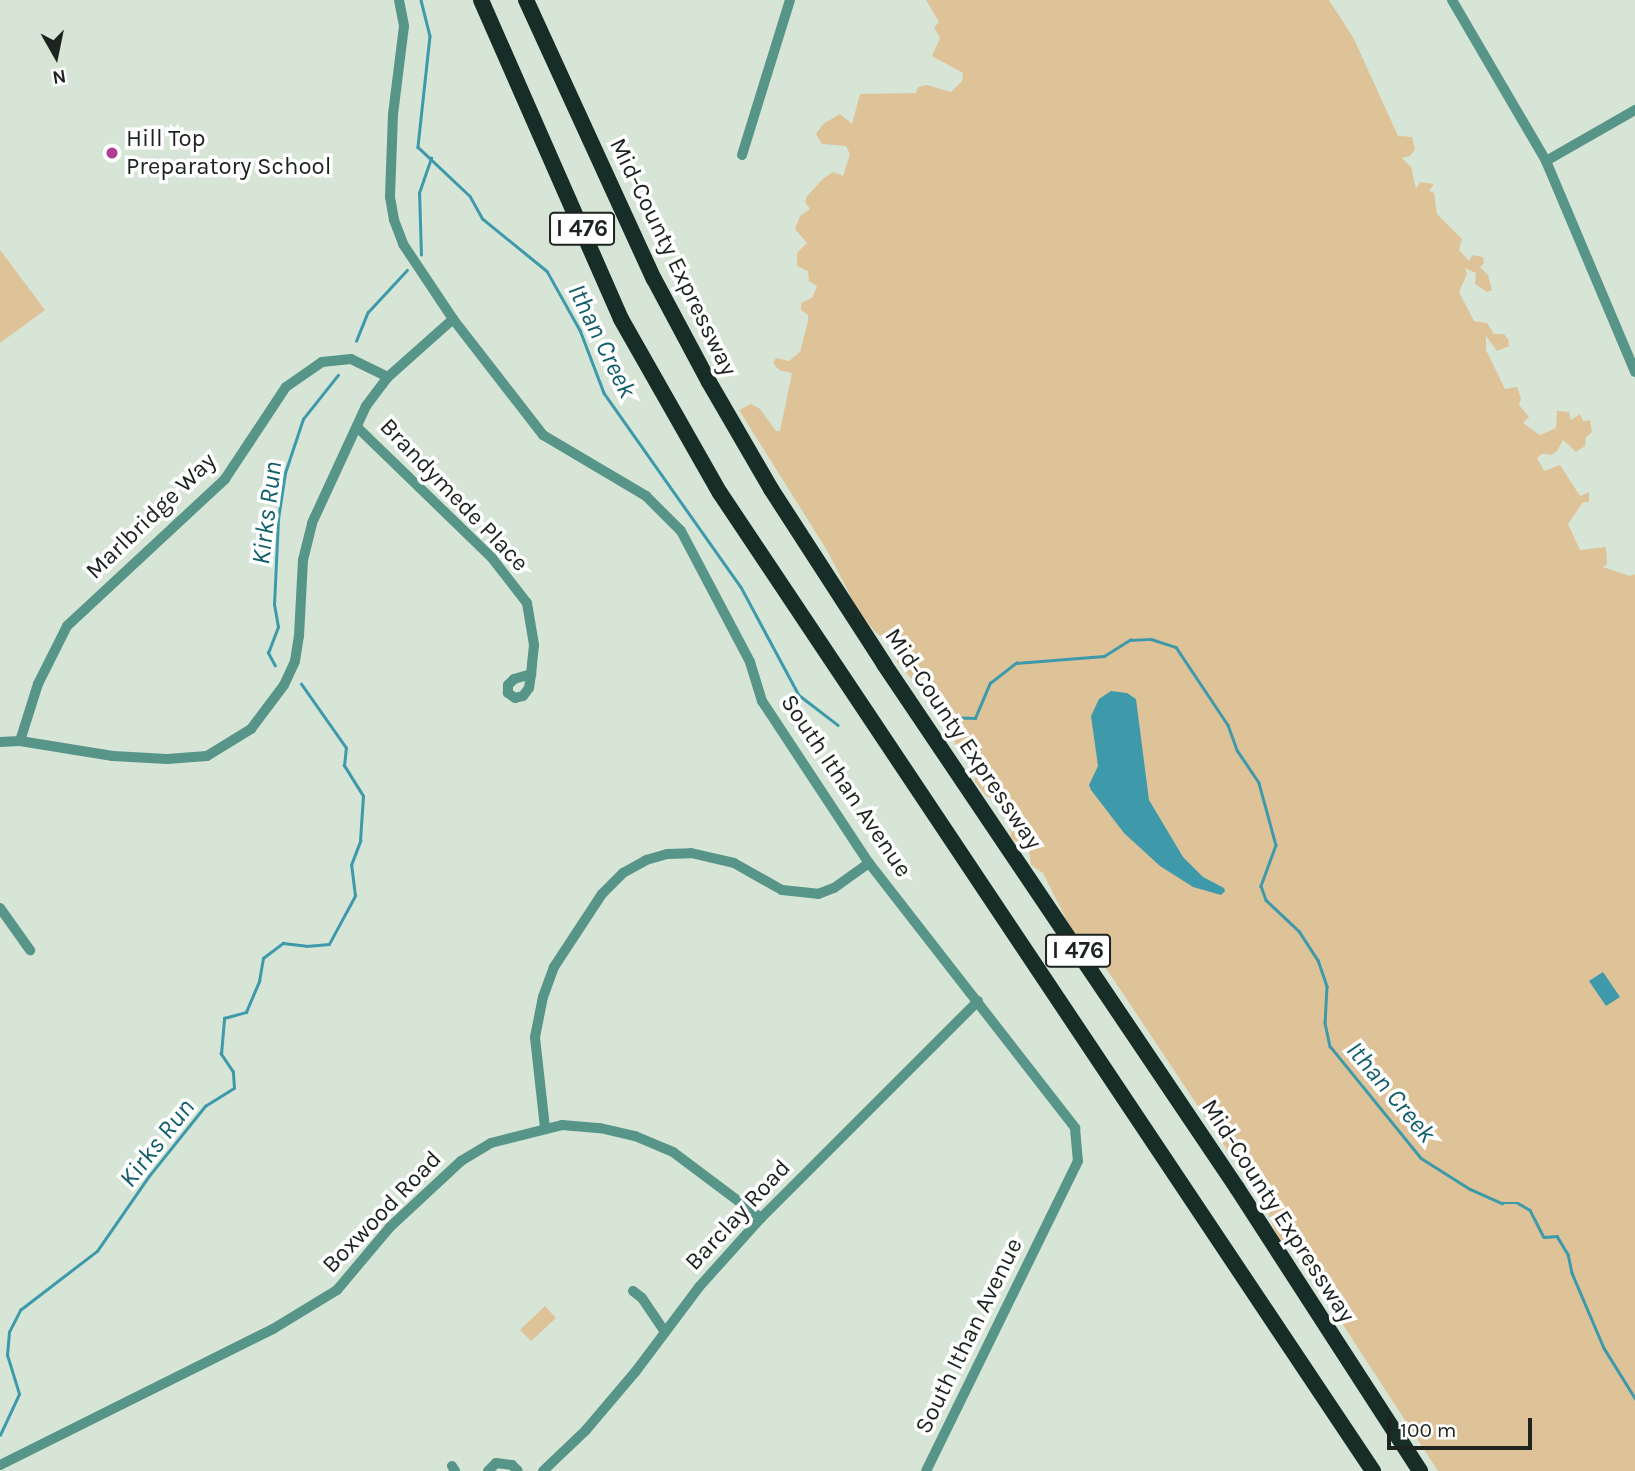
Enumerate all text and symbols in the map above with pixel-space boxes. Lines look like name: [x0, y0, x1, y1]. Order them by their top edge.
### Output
north arrow: [21, 21, 91, 91]
text: N: [51, 65, 68, 89]
place label: Hill Top Preparatory School: [126, 125, 331, 181]
street label: Mid-County Expressway: [603, 134, 743, 380]
marker: Hill Top Preparatory School: [104, 145, 120, 161]
road number: I 476: [549, 210, 615, 248]
water label: Ithan Creek: [561, 279, 643, 403]
street label: Brandymede Place: [374, 412, 534, 578]
street label: Marlbridge Way: [80, 447, 222, 585]
water label: Kirks Run: [245, 460, 289, 566]
street label: Mid-County Expressway: [878, 623, 1048, 855]
street label: South Ithan Avenue: [774, 689, 918, 883]
road number: I 476: [1045, 932, 1111, 970]
water label: Ithan Creek: [1340, 1035, 1442, 1149]
water label: Kirks Run: [113, 1092, 201, 1194]
street label: Mid-County Expressway: [1195, 1094, 1361, 1328]
street label: Boxwood Road: [316, 1145, 448, 1279]
street label: Barclay Road: [679, 1154, 797, 1276]
street label: South Ithan Avenue: [909, 1234, 1029, 1438]
scale bar: [1390, 1404, 1535, 1448]
text: 100 m: [1400, 1418, 1457, 1442]

